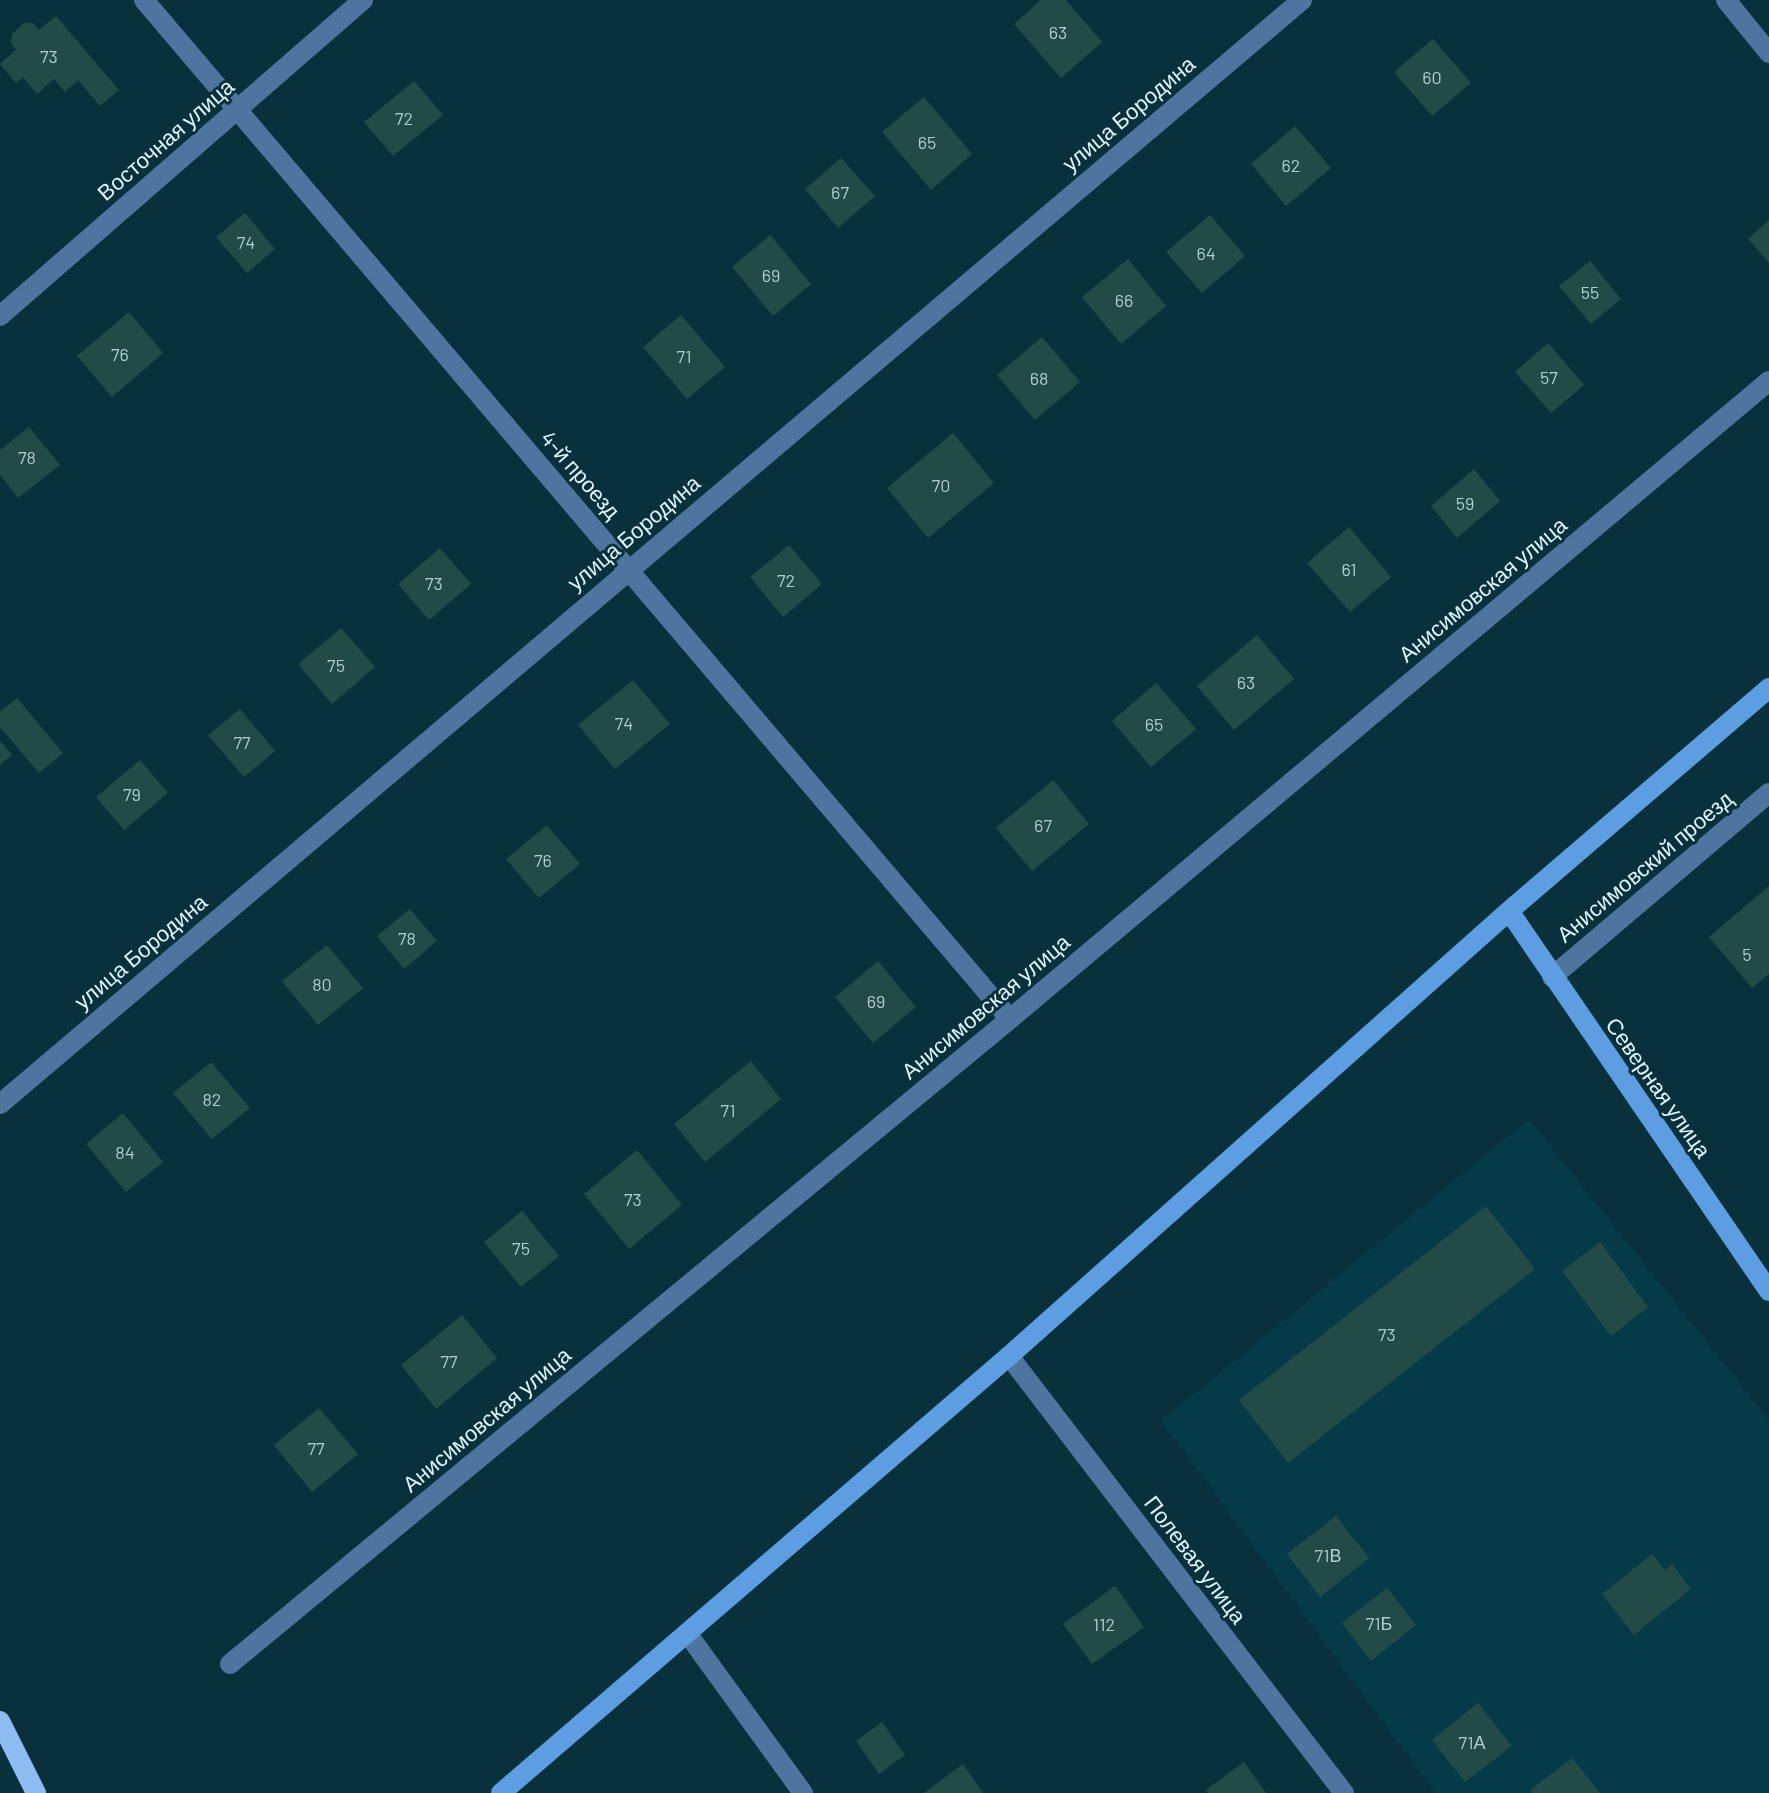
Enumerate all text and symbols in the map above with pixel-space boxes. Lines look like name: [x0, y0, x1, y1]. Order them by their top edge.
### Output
house number: 63: [1049, 22, 1067, 44]
house number: 73: [40, 46, 58, 68]
street label: улица Бородина: [1057, 51, 1201, 177]
house number: 60: [1422, 67, 1442, 89]
street label: Восточная улица: [92, 74, 240, 206]
house number: 72: [395, 108, 413, 130]
house number: 65: [918, 132, 936, 154]
house number: 62: [1282, 155, 1300, 177]
house number: 67: [831, 182, 849, 204]
house number: 74: [237, 232, 255, 254]
house number: 64: [1196, 243, 1216, 265]
house number: 69: [762, 265, 780, 287]
house number: 55: [1581, 282, 1599, 304]
house number: 66: [1115, 290, 1133, 312]
house number: 76: [111, 344, 129, 366]
house number: 71: [677, 346, 691, 368]
house number: 57: [1540, 367, 1558, 389]
house number: 68: [1030, 368, 1048, 390]
street label: 4-й проезд: [535, 426, 625, 524]
house number: 78: [18, 447, 36, 469]
street label: улица Бородина: [562, 470, 706, 596]
house number: 70: [932, 475, 950, 497]
house number: 59: [1456, 493, 1474, 515]
street label: Анисимовская улица: [1394, 512, 1572, 668]
house number: 61: [1341, 559, 1357, 581]
house number: 72: [777, 570, 795, 592]
house number: 73: [425, 573, 443, 595]
house number: 75: [327, 655, 345, 677]
house number: 63: [1237, 672, 1255, 694]
house number: 74: [615, 713, 633, 735]
house number: 65: [1145, 714, 1163, 736]
house number: 77: [233, 732, 251, 754]
house number: 79: [123, 784, 141, 806]
street label: Анисимовский проезд: [1552, 786, 1738, 948]
house number: 67: [1034, 815, 1052, 837]
house number: 76: [534, 850, 552, 872]
street label: улица Бородина: [69, 889, 213, 1015]
house number: 78: [398, 928, 416, 950]
street label: Анисимовская улица: [897, 929, 1075, 1085]
house number: 5: [1742, 944, 1752, 966]
house number: 80: [312, 974, 332, 996]
house number: 69: [867, 991, 885, 1013]
street label: Северная улица: [1600, 1013, 1716, 1163]
house number: 82: [202, 1089, 222, 1111]
house number: 71: [721, 1100, 735, 1122]
house number: 84: [115, 1142, 135, 1164]
house number: 73: [624, 1189, 642, 1211]
house number: 75: [512, 1238, 530, 1260]
house number: 73: [1378, 1324, 1396, 1346]
street label: Анисимовская улица: [398, 1342, 576, 1498]
house number: 77: [440, 1351, 458, 1373]
house number: 77: [307, 1438, 325, 1460]
street label: Полевая улица: [1138, 1491, 1252, 1629]
house number: 71В: [1315, 1545, 1341, 1567]
house number: 71Б: [1366, 1613, 1392, 1635]
house number: 112: [1093, 1614, 1115, 1636]
house number: 71А: [1459, 1732, 1485, 1754]

